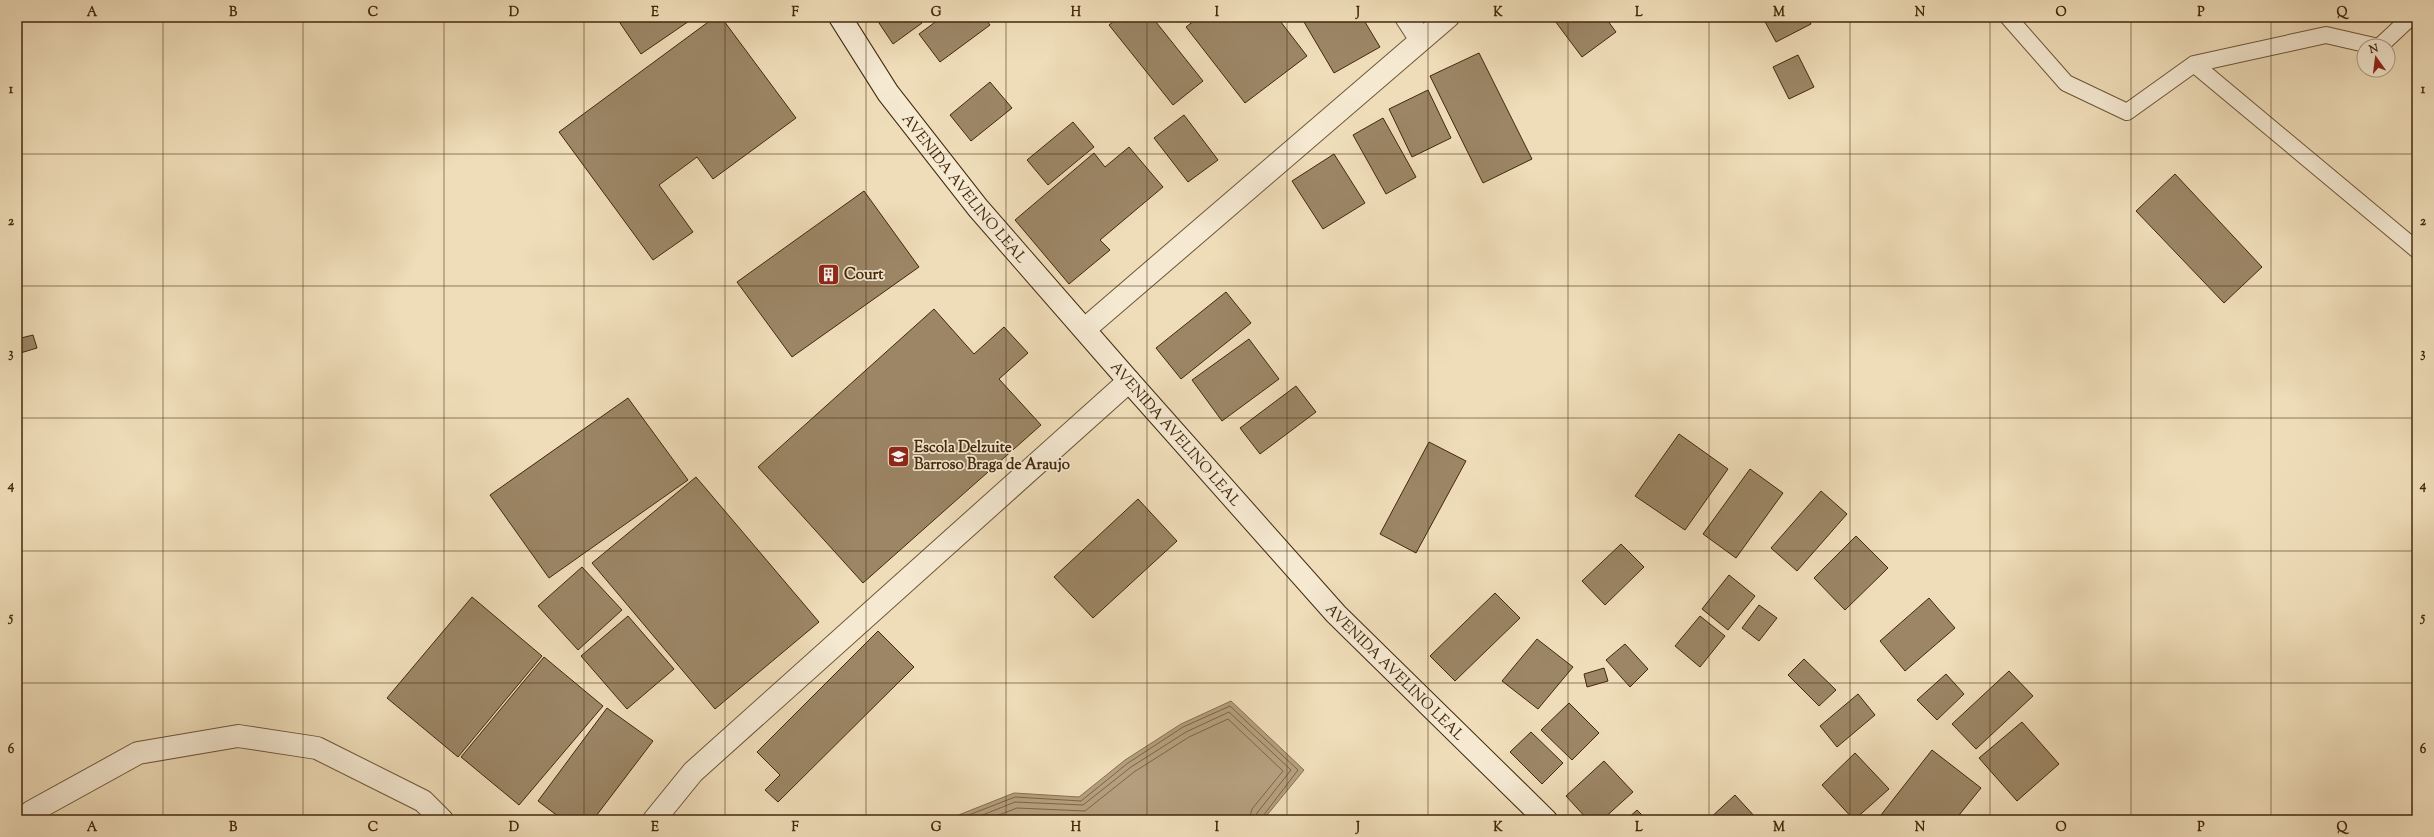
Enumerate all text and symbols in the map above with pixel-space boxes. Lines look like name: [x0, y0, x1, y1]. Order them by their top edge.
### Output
text: A: [87, 4, 98, 22]
text: B: [229, 4, 238, 22]
text: C: [368, 4, 378, 22]
text: D: [509, 4, 519, 22]
text: E: [651, 4, 659, 22]
text: F: [791, 4, 799, 22]
text: G: [931, 4, 942, 22]
text: H: [1071, 4, 1082, 22]
text: I: [1215, 4, 1220, 22]
text: J: [1355, 4, 1360, 22]
text: K: [1493, 4, 1503, 22]
text: L: [1635, 4, 1643, 22]
text: M: [1773, 4, 1785, 22]
text: N: [1915, 4, 1926, 22]
text: O: [2055, 4, 2067, 22]
text: P: [2197, 4, 2205, 22]
text: Q: [2337, 4, 2350, 22]
north arrow: [2356, 38, 2396, 78]
text: N: [2367, 40, 2380, 58]
text: 1: [9, 81, 14, 99]
text: 1: [2421, 81, 2426, 99]
street label: AVENIDA AVELINO LEAL: [896, 110, 1031, 268]
text: 2: [8, 213, 15, 231]
text: 2: [2420, 213, 2427, 231]
building icon: Court: [815, 261, 841, 287]
place label: Court: [844, 265, 884, 286]
text: 3: [8, 345, 14, 363]
text: 3: [2420, 345, 2426, 363]
street label: AVENIDA AVELINO LEAL: [1105, 358, 1245, 512]
place label: Escola Delzuite Barroso Braga de Araujo: [914, 438, 1070, 476]
school or university icon: Escola Delzuite Barroso Braga de Araujo: [885, 443, 911, 469]
text: 4: [7, 477, 15, 495]
text: 4: [2419, 477, 2427, 495]
street label: AVENIDA AVELINO LEAL: [1320, 600, 1468, 746]
text: 5: [8, 609, 14, 627]
text: 5: [2420, 609, 2426, 627]
text: 6: [8, 741, 15, 759]
text: 6: [2420, 741, 2427, 759]
text: A: [87, 819, 98, 837]
text: B: [229, 819, 238, 837]
text: C: [368, 819, 378, 837]
text: D: [509, 819, 519, 837]
text: E: [651, 819, 659, 837]
text: F: [791, 819, 799, 837]
text: G: [931, 819, 942, 837]
text: H: [1071, 819, 1082, 837]
text: I: [1215, 819, 1220, 837]
text: J: [1355, 819, 1360, 837]
text: K: [1493, 819, 1503, 837]
text: L: [1635, 819, 1643, 837]
text: M: [1773, 819, 1785, 837]
text: N: [1915, 819, 1926, 837]
text: O: [2055, 819, 2067, 837]
text: P: [2197, 819, 2205, 837]
text: Q: [2337, 819, 2350, 837]

